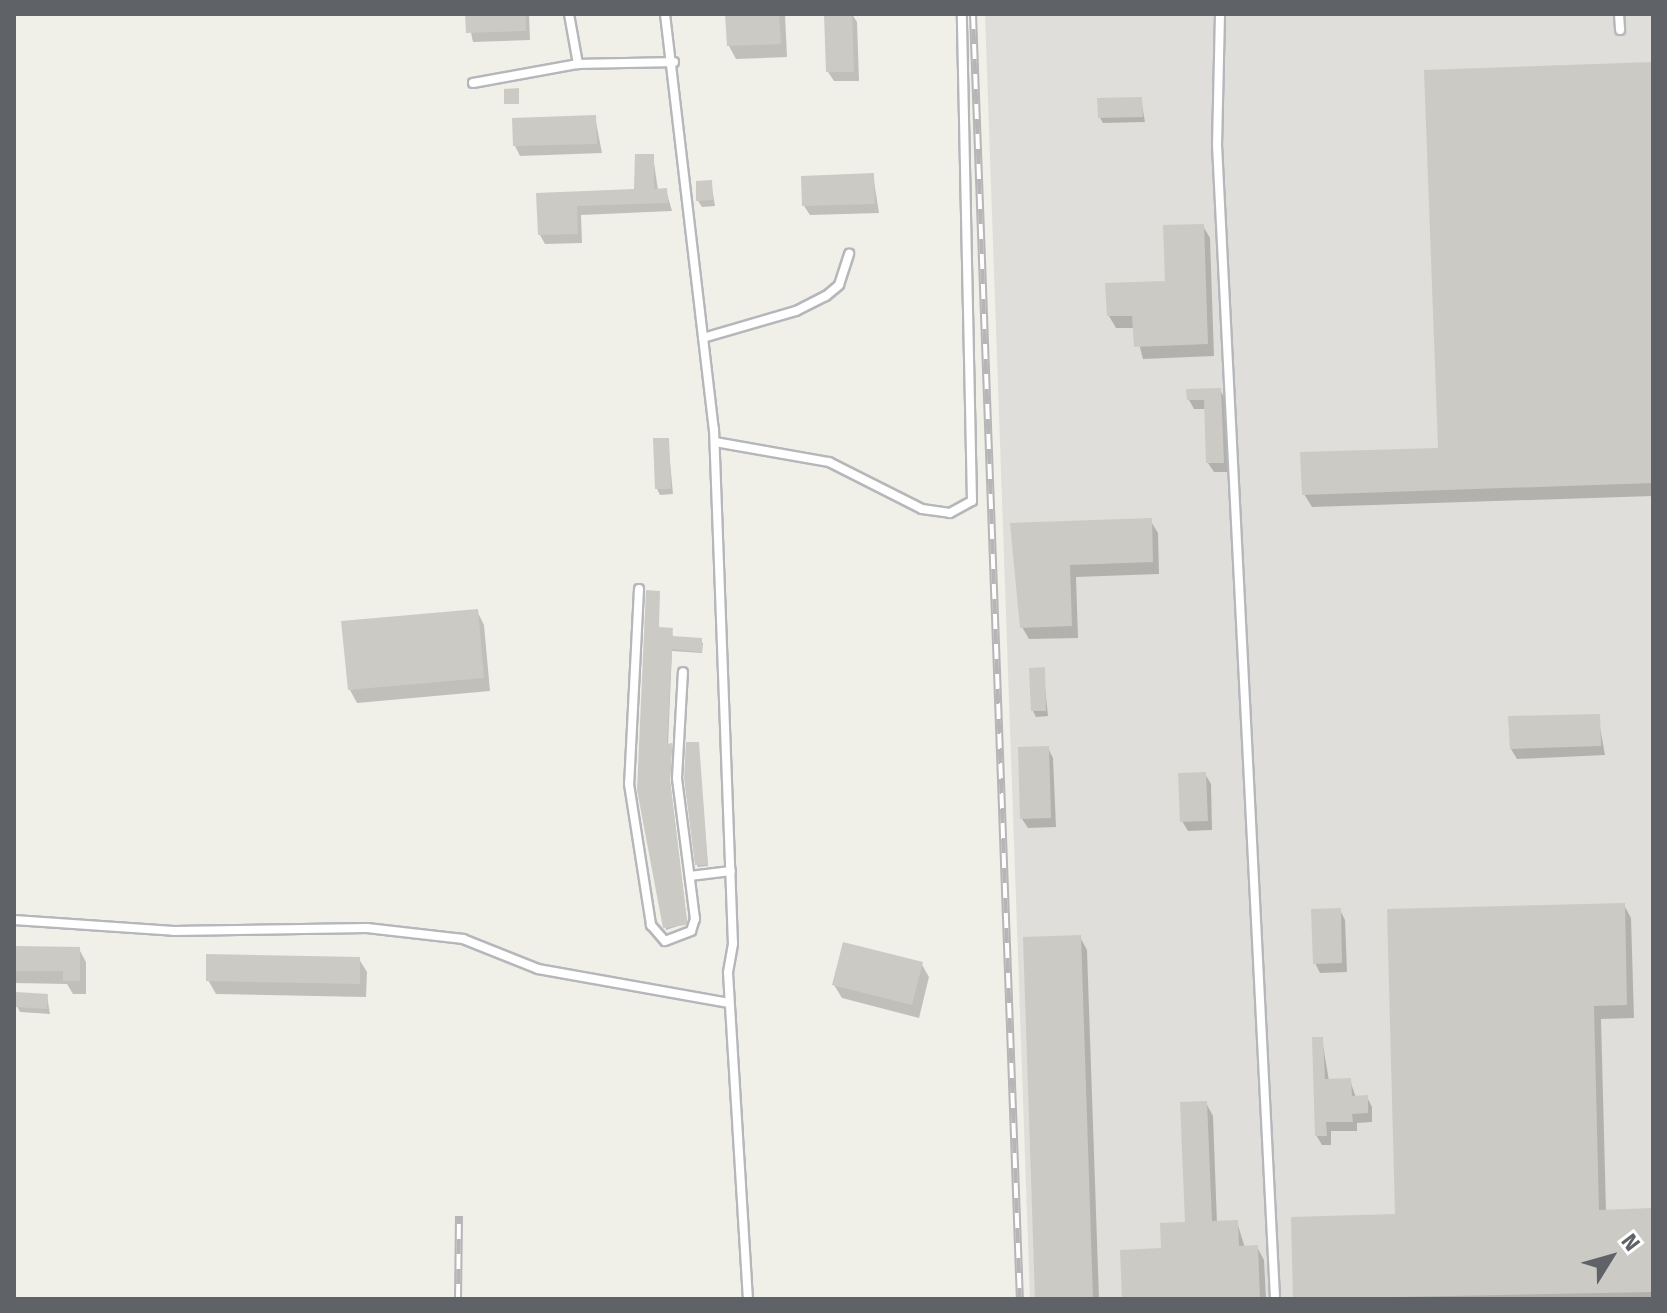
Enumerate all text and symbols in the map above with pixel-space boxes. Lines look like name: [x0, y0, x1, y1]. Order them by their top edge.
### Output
north arrow: [1571, 1217, 1651, 1297]
text: N: [1615, 1228, 1646, 1256]

